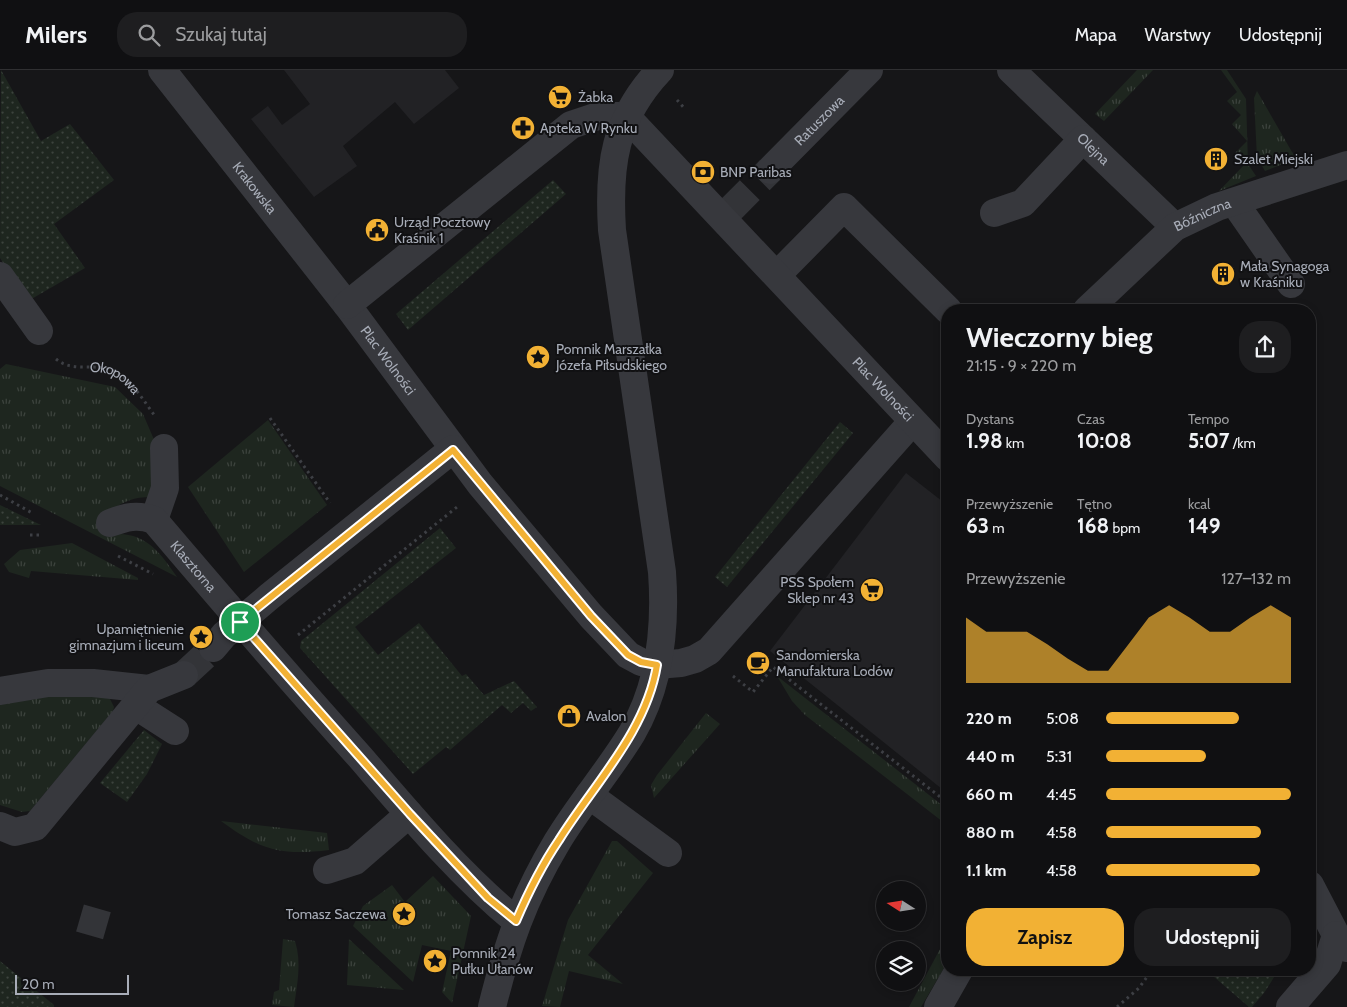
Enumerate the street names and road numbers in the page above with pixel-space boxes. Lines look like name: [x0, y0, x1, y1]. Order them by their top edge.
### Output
street label: Ratuszowa: [790, 91, 848, 149]
street label: Olejna: [1073, 129, 1114, 169]
street label: Krakowska: [229, 158, 281, 218]
street label: Bóźniczna: [1171, 194, 1233, 235]
street label: Plac Wolności: [356, 322, 420, 399]
street label: Plac Wolności: [849, 353, 918, 425]
street label: Okopowa: [90, 358, 145, 398]
street label: Klasztorna: [167, 537, 221, 596]

